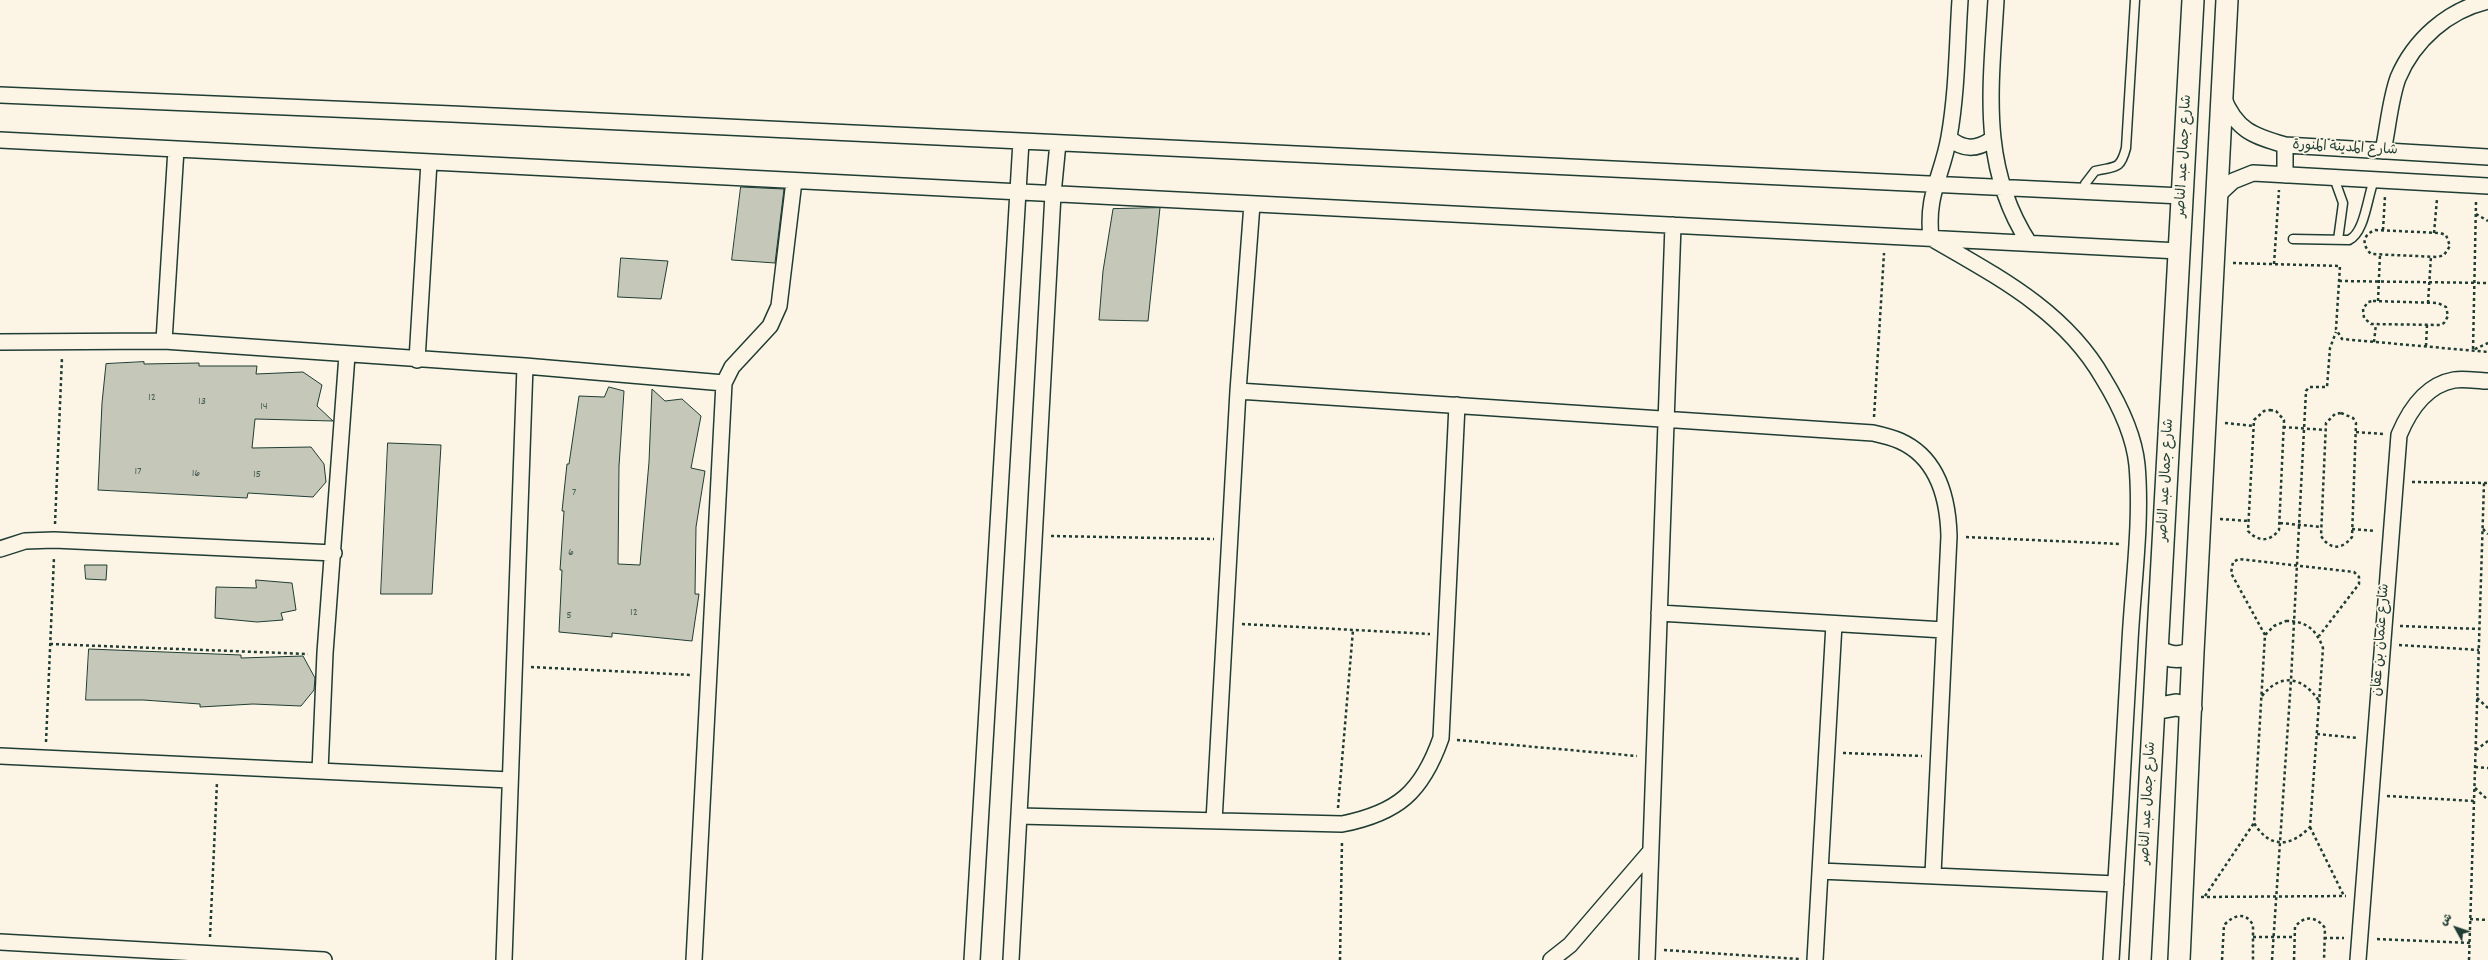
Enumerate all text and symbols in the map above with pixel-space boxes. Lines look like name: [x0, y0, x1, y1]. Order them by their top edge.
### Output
street label: شارع جمال عبد الناصر: [2173, 94, 2197, 218]
street label: شارع المدينة المنورة: [2292, 138, 2398, 160]
house number: 12: [148, 391, 156, 405]
house number: 13: [198, 395, 206, 409]
house number: 14: [260, 400, 268, 414]
street label: شارع جمال عبد الناصر: [2155, 418, 2179, 542]
house number: 17: [134, 465, 142, 479]
house number: 16: [192, 467, 200, 481]
house number: 15: [253, 468, 261, 482]
house number: 7: [572, 486, 576, 500]
house number: 6: [568, 546, 574, 560]
street label: شارع عثمان بن عفان: [2370, 583, 2394, 697]
house number: 12: [630, 606, 638, 620]
house number: 5: [566, 609, 572, 623]
street label: شارع جمال عبد الناصر: [2137, 741, 2161, 865]
north arrow: [2436, 908, 2476, 948]
text: ش: [2437, 911, 2457, 930]

